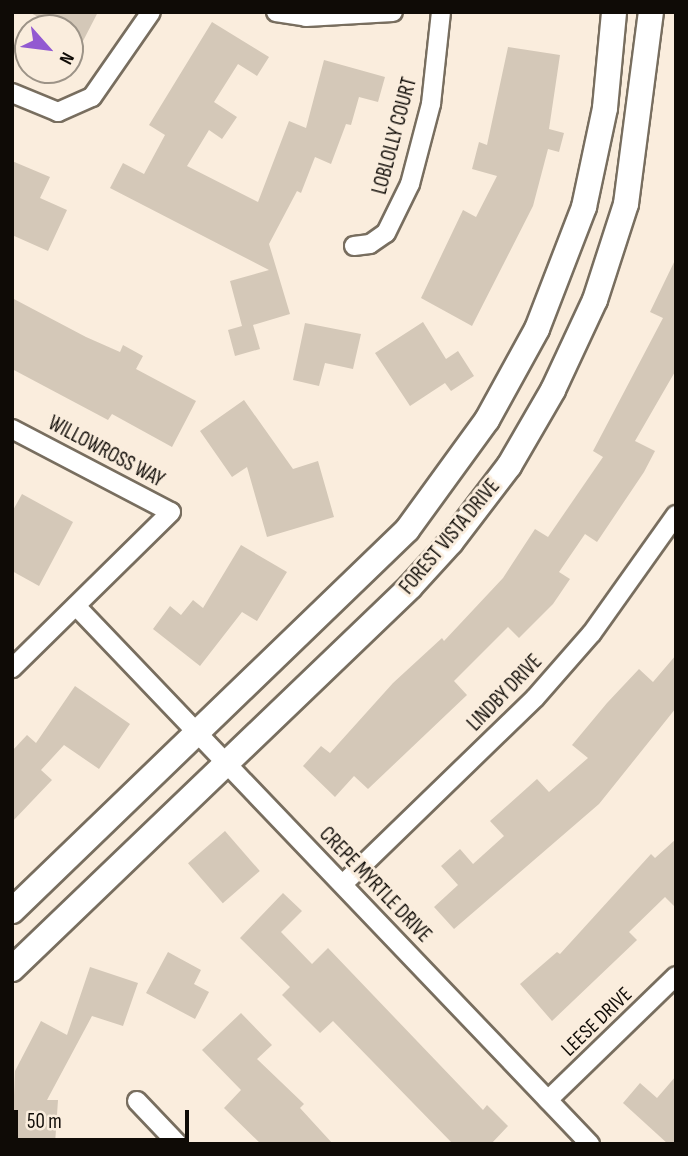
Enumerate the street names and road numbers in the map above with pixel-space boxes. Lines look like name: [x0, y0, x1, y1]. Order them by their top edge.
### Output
street label: LOBLOLLY COURT: [367, 75, 423, 197]
street label: WILLOWROSS WAY: [44, 411, 168, 493]
street label: FOREST VISTA DRIVE: [395, 474, 505, 600]
street label: LINDBY DRIVE: [462, 649, 548, 737]
street label: CREPE MYRTLE DRIVE: [314, 822, 436, 948]
street label: LEESE DRIVE: [556, 982, 638, 1062]

